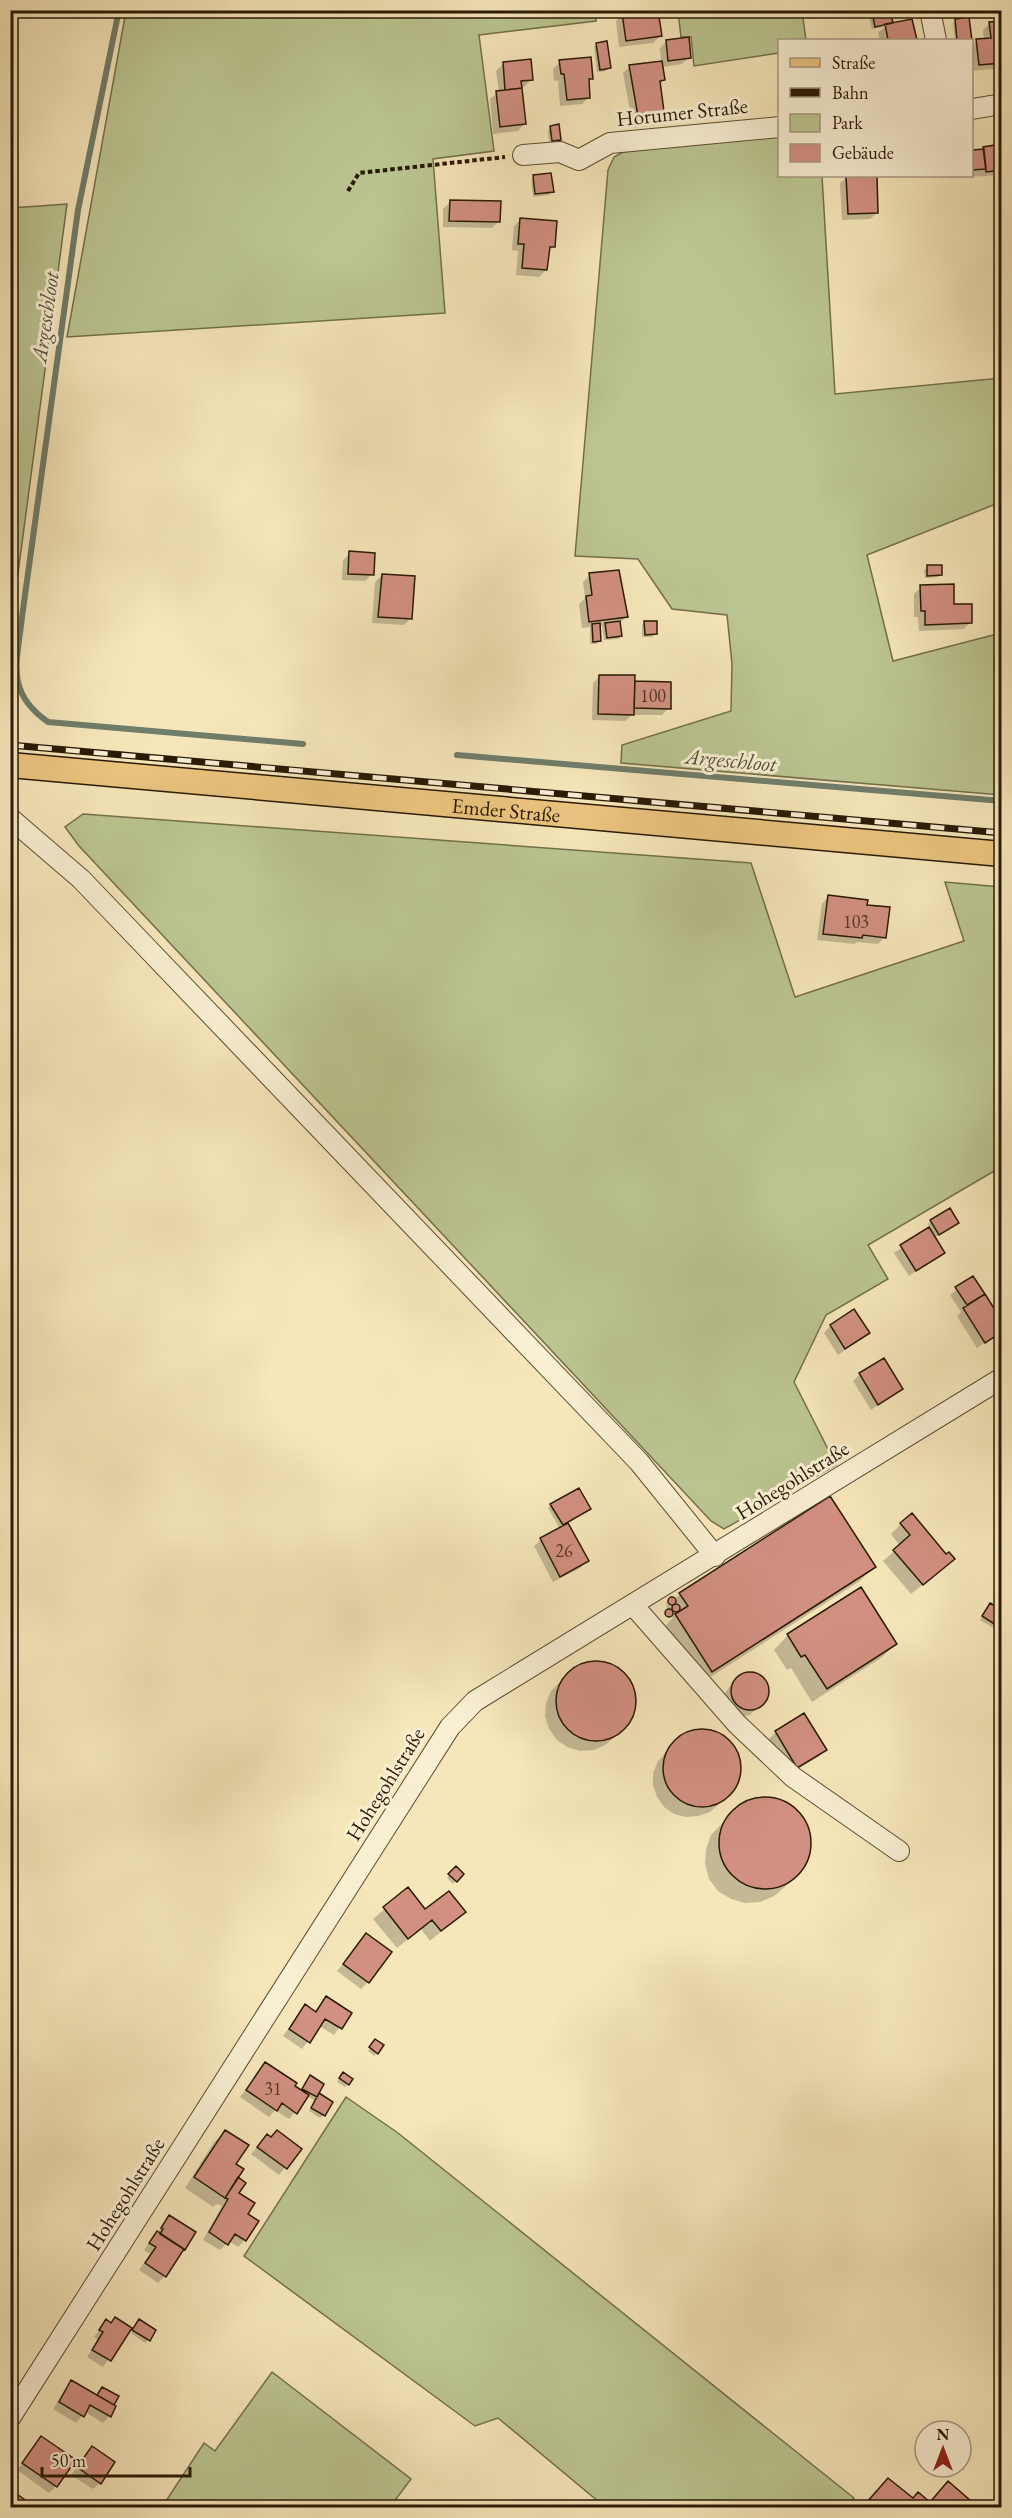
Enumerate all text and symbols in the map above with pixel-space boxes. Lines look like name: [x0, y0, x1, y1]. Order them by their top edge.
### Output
legend: [778, 39, 973, 177]
text: Straße: [832, 51, 875, 74]
text: Bahn: [832, 81, 869, 104]
street label: Horumer Straße: [615, 92, 749, 132]
text: Park: [832, 111, 863, 134]
text: Gebäude: [832, 141, 894, 164]
water label: Argeschloot: [24, 268, 66, 366]
house number: 100: [640, 684, 666, 707]
water label: Argeschloot: [682, 741, 779, 779]
street label: Emder Straße: [451, 791, 561, 828]
house number: 103: [843, 910, 869, 933]
street label: Hohegohlstraße: [730, 1434, 854, 1526]
house number: 26: [555, 1539, 573, 1562]
street label: Hohegohlstraße: [339, 1722, 431, 1846]
house number: 31: [264, 2077, 282, 2100]
street label: Hohegohlstraße: [79, 2132, 171, 2256]
north arrow: [913, 2419, 973, 2479]
text: N: [937, 2424, 950, 2445]
scale bar: [42, 2440, 190, 2478]
text: 50 m: [51, 2449, 86, 2472]

